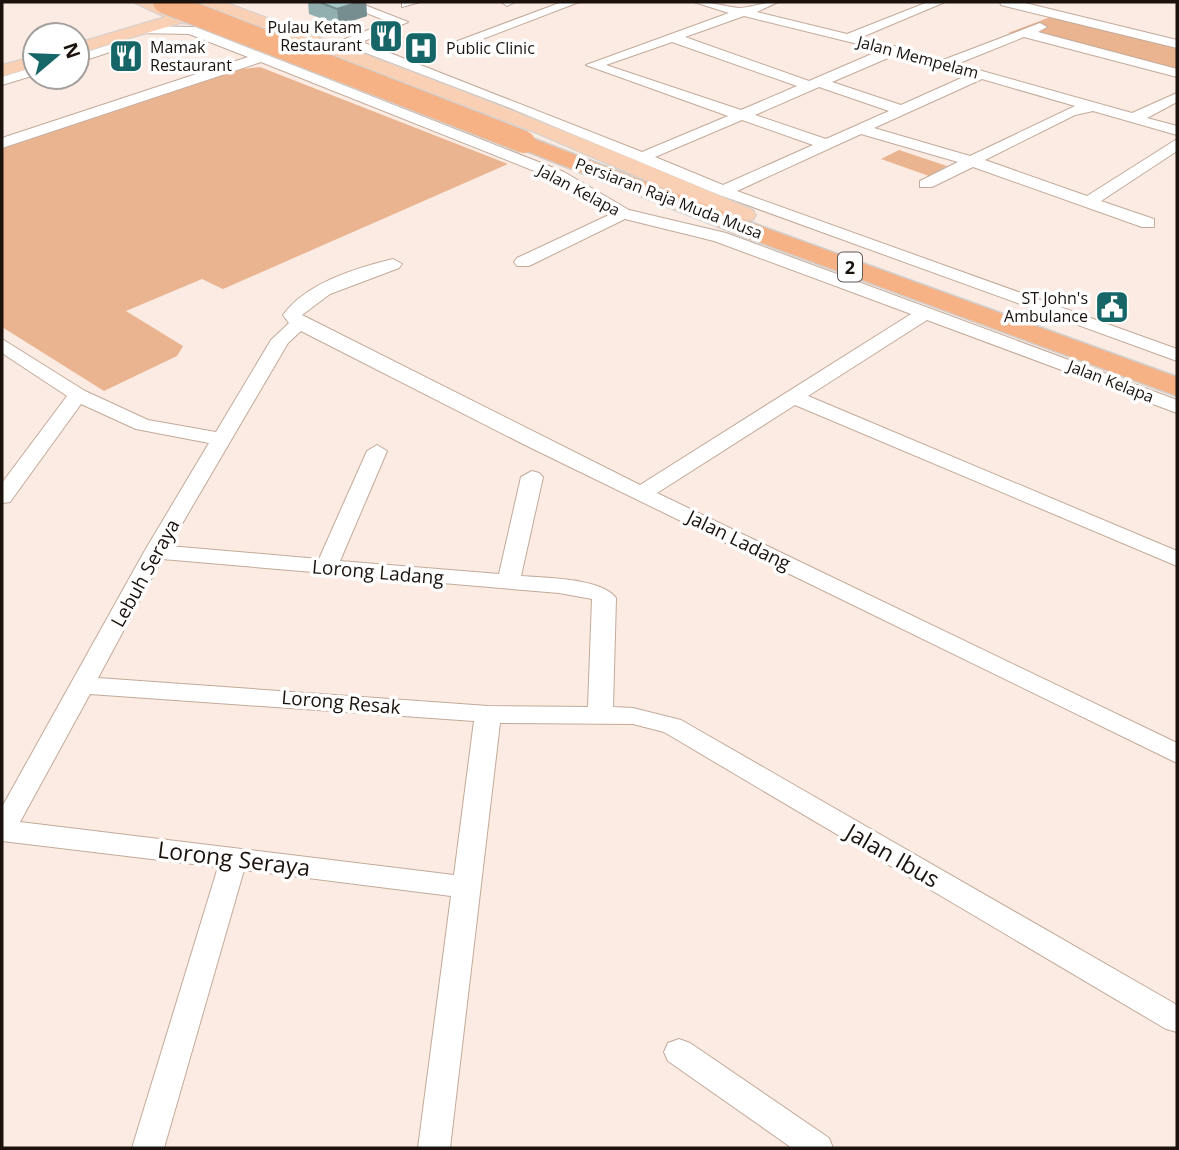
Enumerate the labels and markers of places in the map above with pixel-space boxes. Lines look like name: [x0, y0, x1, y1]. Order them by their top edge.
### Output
place label: Pulau Ketam Restaurant: [267, 16, 362, 56]
restaurant icon: Pulau Ketam Restaurant: [367, 17, 405, 55]
hospital icon: Public Clinic: [402, 29, 440, 67]
place label: Mamak Restaurant: [150, 36, 232, 76]
restaurant icon: Mamak Restaurant: [107, 37, 145, 75]
place label: Public Clinic: [446, 37, 535, 59]
place label: ST John's Ambulance: [1004, 287, 1088, 327]
public building icon: ST John's Ambulance: [1093, 288, 1131, 326]

